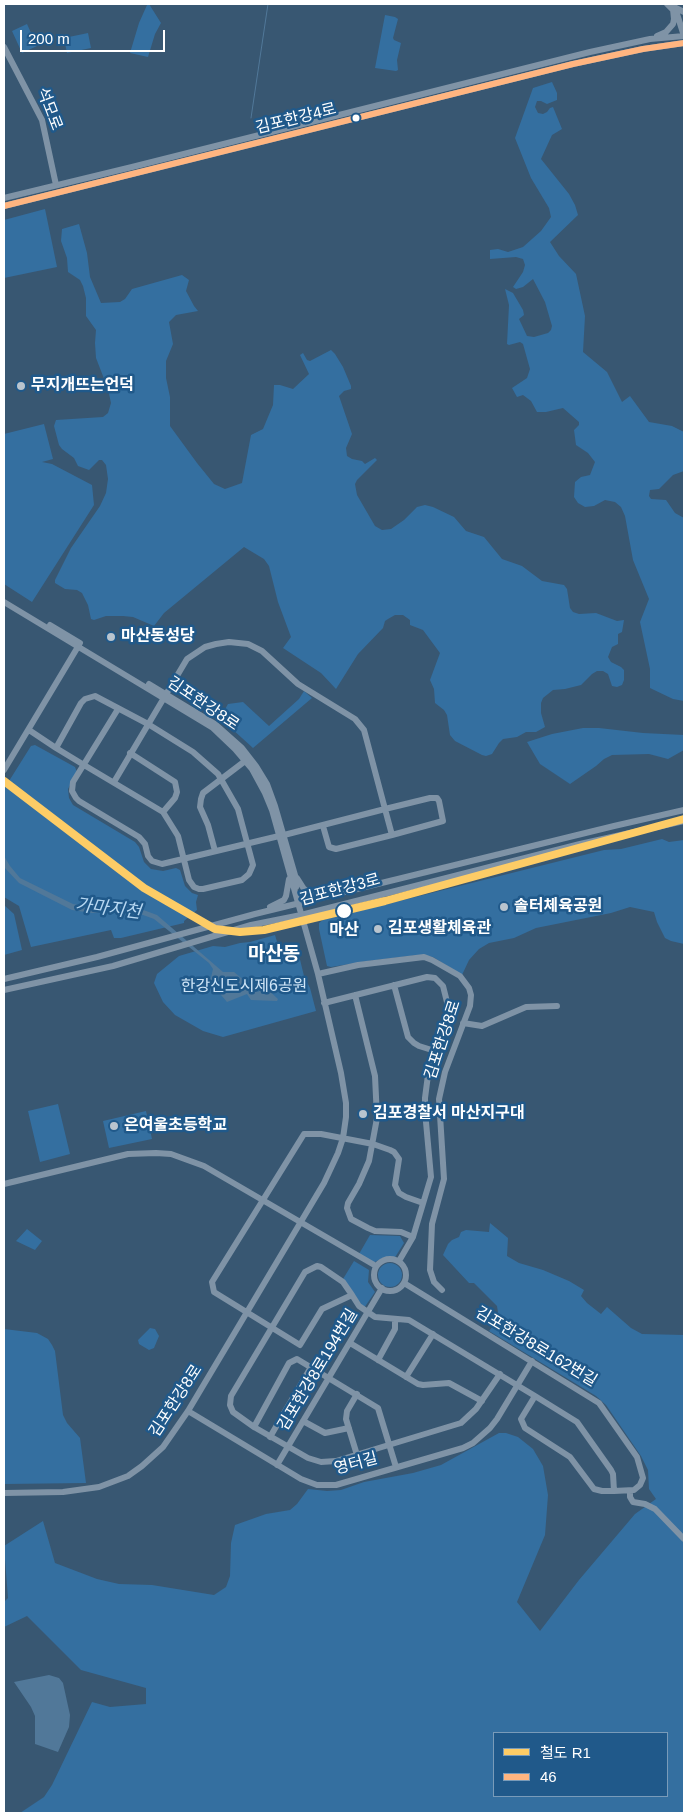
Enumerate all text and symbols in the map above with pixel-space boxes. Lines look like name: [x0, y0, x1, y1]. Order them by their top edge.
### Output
scale bar: [22, 20, 168, 52]
text: 200 m: [28, 30, 70, 47]
street label: 석모로: [32, 85, 66, 133]
street label: 김포한강4로: [254, 100, 338, 138]
unlabelled marker: [351, 113, 361, 123]
place label: 무지개뜨는언덕: [31, 376, 134, 396]
marker: 무지개뜨는언덕: [15, 380, 27, 392]
place label: 마산동성당: [121, 627, 195, 647]
marker: 마산동성당: [105, 631, 117, 643]
street label: 김포한강8로: [163, 673, 243, 735]
street label: 김포한강3로: [298, 870, 382, 910]
water label: 가마지천: [74, 894, 142, 924]
place label: 솔터체육공원: [514, 897, 602, 917]
marker: 솔터체육공원: [498, 901, 510, 913]
marker: 마산: [335, 902, 353, 920]
place label: 김포생활체육관: [388, 919, 491, 939]
place label: 마산: [329, 921, 359, 941]
marker: 김포생활체육관: [372, 923, 384, 935]
district label: 마산동: [248, 944, 300, 966]
park label: 한강신도시제6공원: [181, 977, 307, 997]
street label: 김포한강8로: [421, 998, 465, 1082]
place label: 김포경찰서 마산지구대: [373, 1104, 525, 1124]
marker: 김포경찰서 마산지구대: [357, 1108, 369, 1120]
place label: 은여울초등학교: [124, 1116, 227, 1136]
marker: 은여울초등학교: [108, 1120, 120, 1132]
street label: 김포한강8로162번길: [472, 1303, 600, 1391]
street label: 김포한강8로194번길: [274, 1306, 362, 1434]
street label: 김포한강8로: [145, 1361, 207, 1441]
street label: 영터길: [332, 1449, 380, 1479]
legend: [493, 1732, 668, 1797]
text: 철도 R1: [540, 1744, 591, 1761]
text: 46: [540, 1768, 557, 1785]

